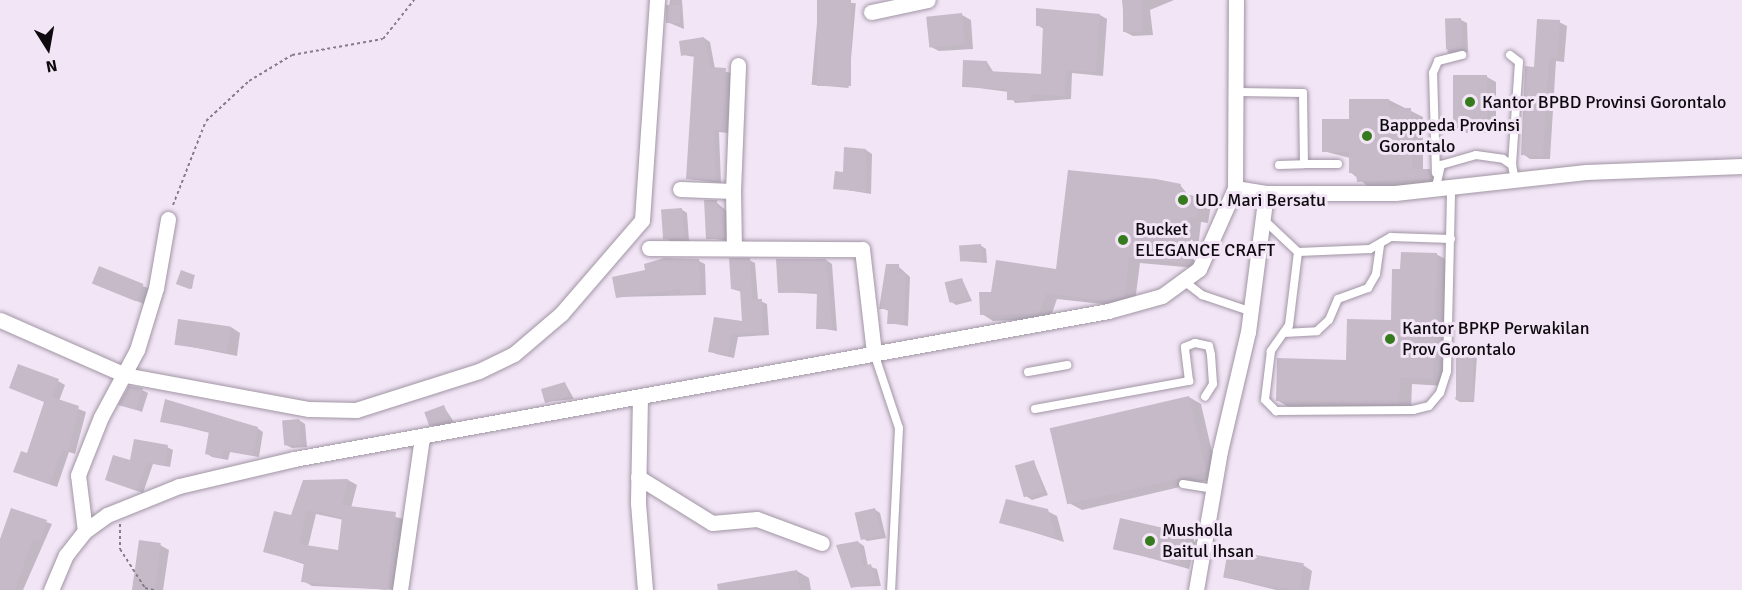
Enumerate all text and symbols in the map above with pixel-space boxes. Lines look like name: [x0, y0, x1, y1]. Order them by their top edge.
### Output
north arrow: [18, 18, 78, 78]
text: N: [44, 55, 59, 77]
place label: Kantor BPBD Provinsi Gorontalo: [1482, 91, 1726, 113]
marker: Kantor BPBD Provinsi Gorontalo: [1463, 95, 1477, 109]
place label: Bapppeda Provinsi Gorontalo: [1379, 115, 1520, 158]
marker: Bapppeda Provinsi Gorontalo: [1360, 129, 1374, 143]
place label: UD. Mari Bersatu: [1195, 189, 1326, 211]
marker: UD. Mari Bersatu: [1176, 193, 1190, 207]
place label: Bucket ELEGANCE CRAFT: [1135, 219, 1275, 262]
marker: Bucket ELEGANCE CRAFT: [1116, 233, 1130, 247]
place label: Kantor BPKP Perwakilan Prov Gorontalo: [1402, 318, 1589, 360]
marker: Kantor BPKP Perwakilan Prov Gorontalo: [1383, 332, 1397, 346]
place label: Musholla Baitul Ihsan: [1162, 520, 1254, 562]
marker: Musholla Baitul Ihsan: [1143, 534, 1157, 548]

